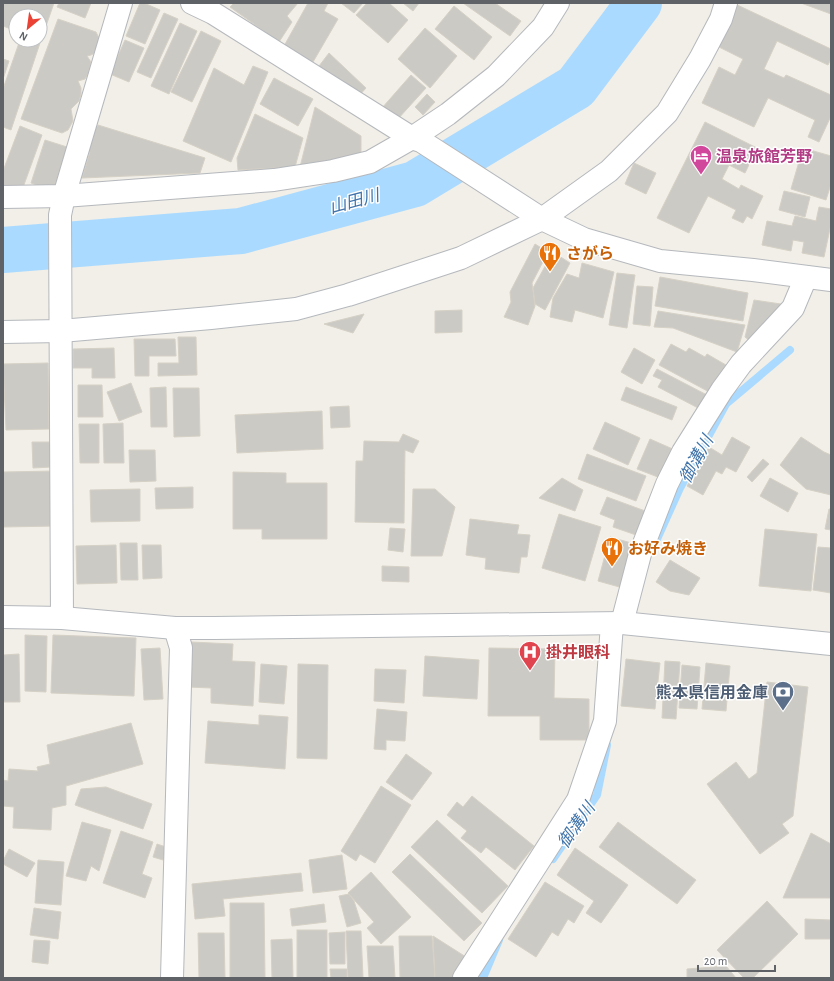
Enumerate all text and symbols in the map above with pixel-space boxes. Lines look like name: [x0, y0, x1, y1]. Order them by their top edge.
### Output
north arrow: [8, 8, 48, 48]
text: N: [17, 30, 29, 43]
hotel icon: 温泉旅館芳野: [688, 143, 714, 176]
place label: 温泉旅館芳野: [716, 148, 812, 165]
water label: 山田川: [327, 186, 383, 216]
restaurant icon: さがら: [537, 240, 563, 273]
place label: さがら: [566, 245, 614, 262]
water label: 御溝川: [676, 431, 717, 486]
restaurant icon: お好み焼き: [599, 535, 625, 568]
place label: お好み焼き: [628, 540, 708, 557]
hospital icon: 掛井眼科: [517, 639, 543, 672]
place label: 掛井眼科: [546, 643, 610, 661]
bank icon: 熊本県信用金庫: [770, 679, 796, 712]
place label: 熊本県信用金庫: [656, 683, 768, 701]
water label: 御溝川: [554, 797, 599, 851]
scale bar: [698, 947, 775, 973]
text: 20 m: [704, 955, 727, 967]

